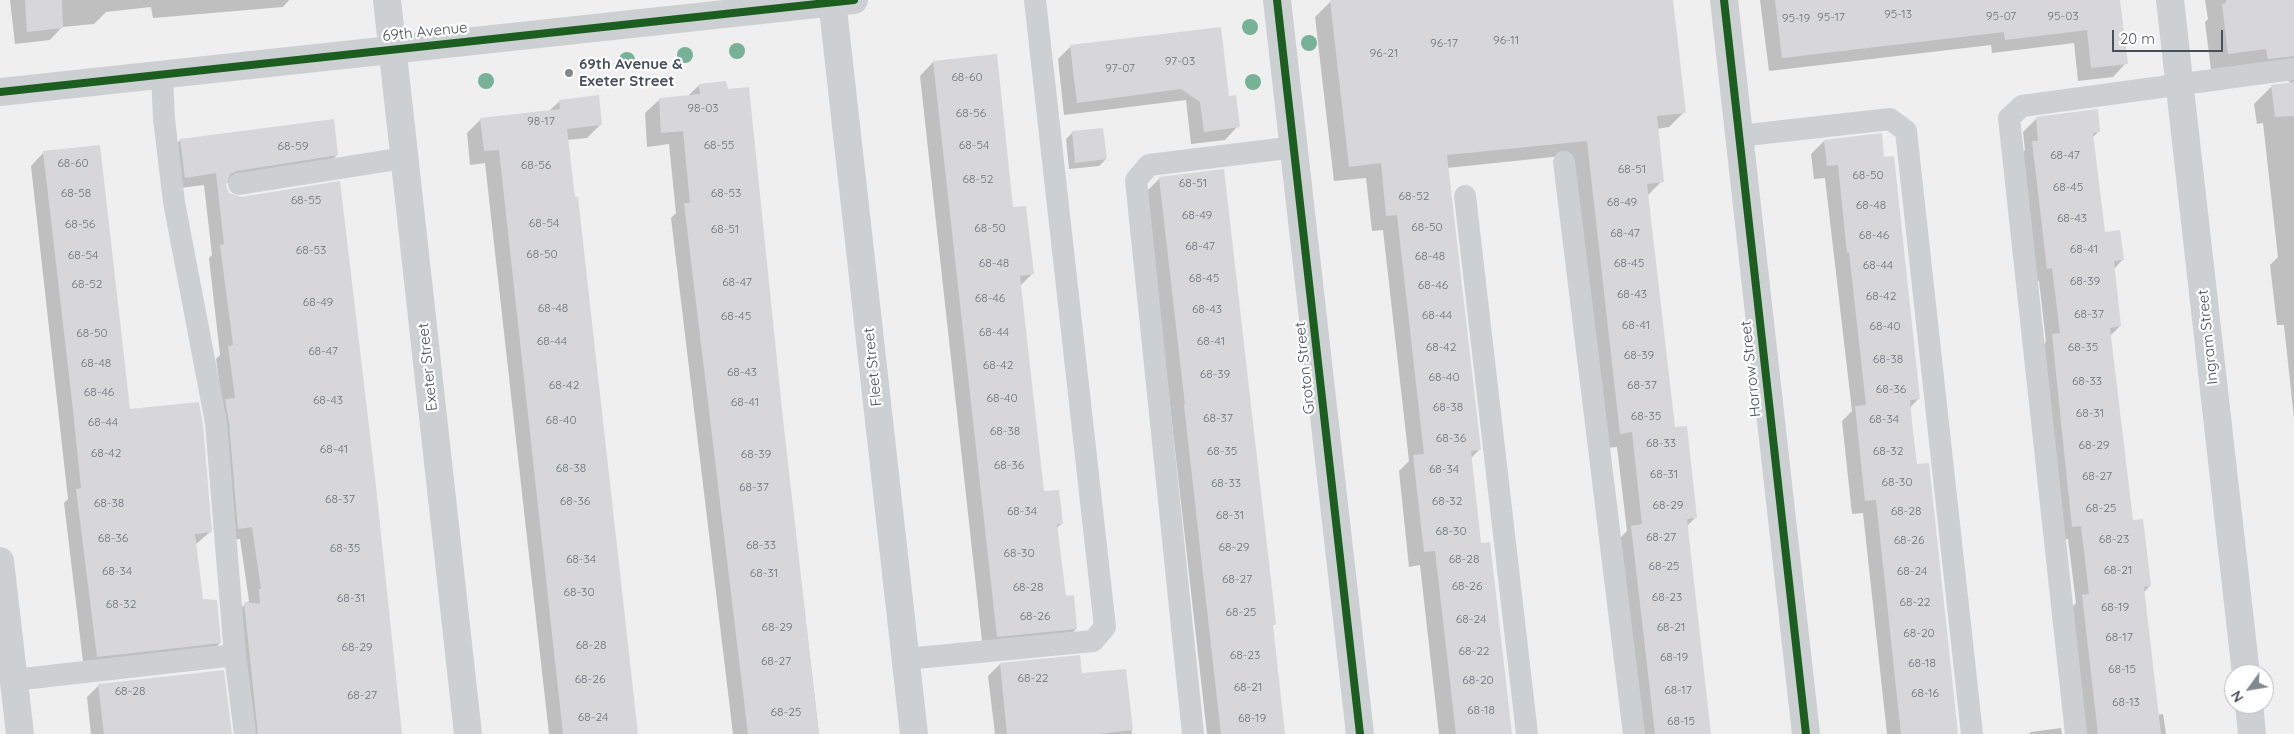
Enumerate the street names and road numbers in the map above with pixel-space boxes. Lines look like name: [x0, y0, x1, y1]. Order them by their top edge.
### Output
street label: 69th Avenue: [382, 19, 468, 45]
street label: Ingram Street: [2194, 289, 2222, 385]
street label: Harrow Street: [1737, 320, 1765, 418]
street label: Groton Street: [1291, 321, 1319, 415]
street label: Exeter Street: [414, 322, 442, 412]
street label: Fleet Street: [860, 327, 886, 407]

